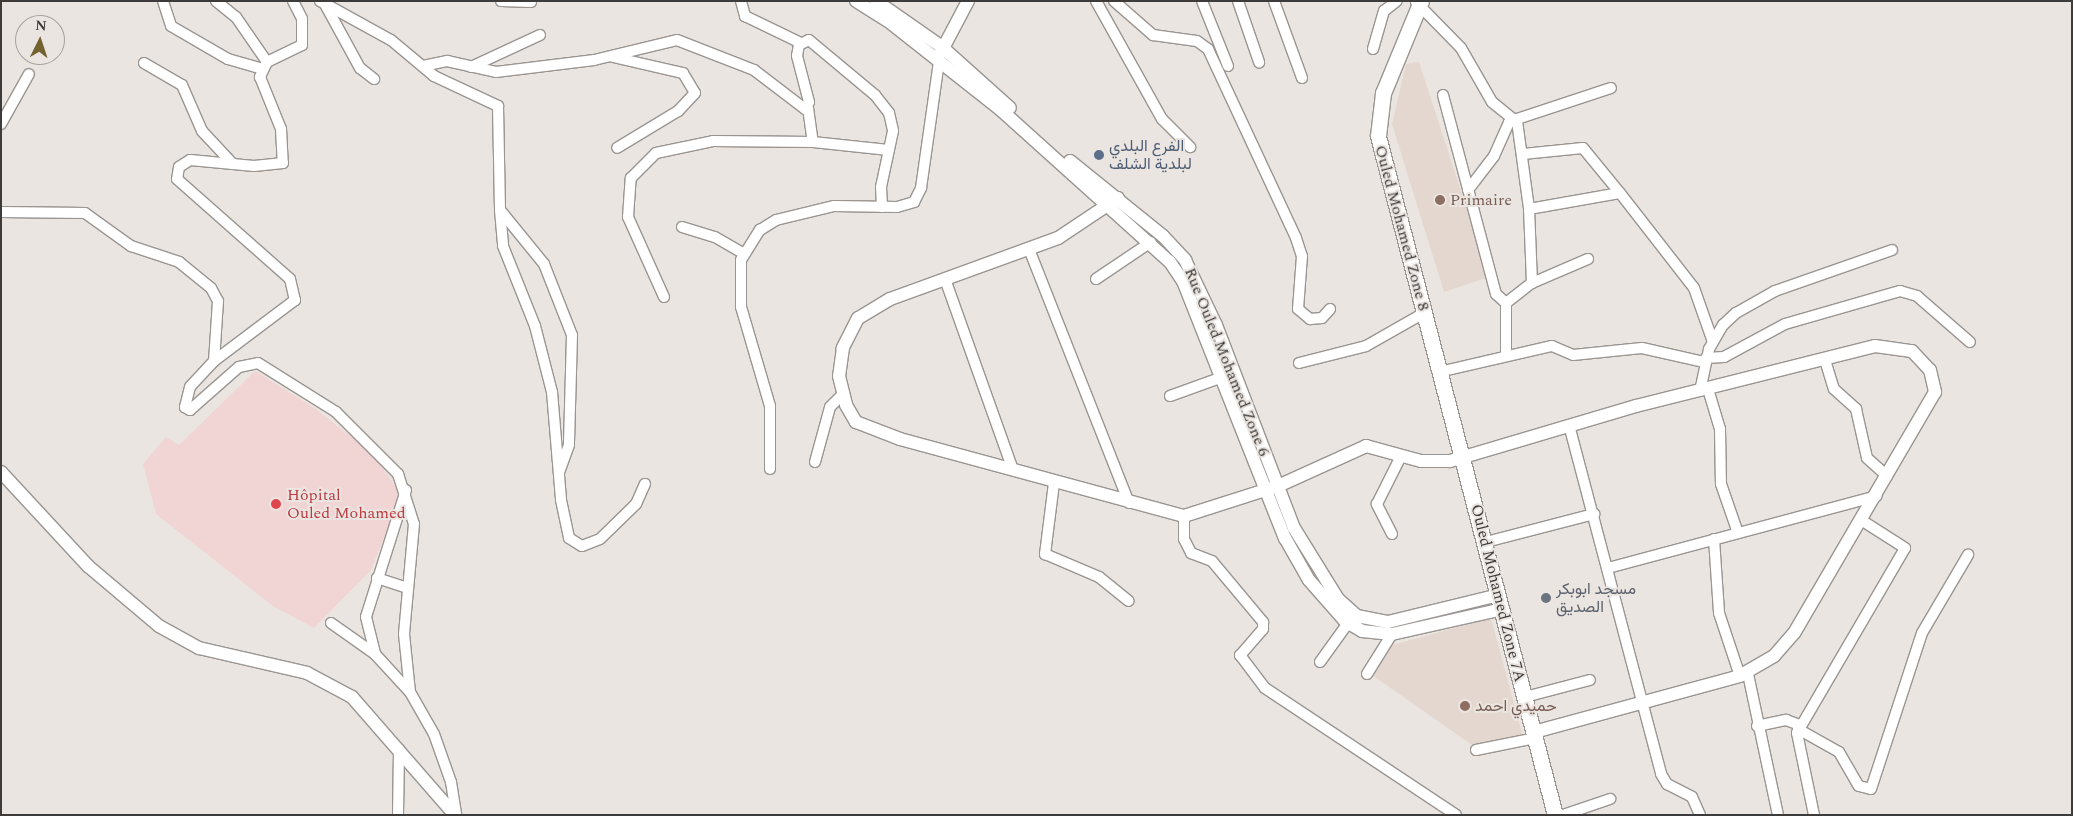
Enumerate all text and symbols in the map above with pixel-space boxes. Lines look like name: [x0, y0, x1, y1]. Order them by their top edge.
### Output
north arrow: [15, 15, 65, 65]
text: N: [35, 15, 47, 36]
place label: الفرع البلدي لبلدية الشلف: [1109, 136, 1192, 174]
street label: Ouled Mohamed Zone 8: [1371, 143, 1433, 313]
marker: الفرع البلدي لبلدية الشلف: [1093, 149, 1105, 161]
place label: Primaire: [1450, 190, 1512, 210]
marker: Primaire: [1434, 194, 1446, 206]
street label: Rue Ouled Mohamed Zone 6: [1180, 265, 1274, 459]
place label: Hôpital Ouled Mohamed: [287, 485, 406, 523]
marker: Hôpital Ouled Mohamed: [269, 497, 283, 511]
street label: Ouled Mohamed Zone 7A: [1467, 502, 1529, 684]
place label: مسجد ابوبكر الصديق: [1556, 579, 1636, 617]
marker: مسجد ابوبكر الصديق: [1540, 592, 1552, 604]
place label: حميدي احمد: [1475, 696, 1557, 716]
marker: حميدي احمد: [1459, 700, 1471, 712]

